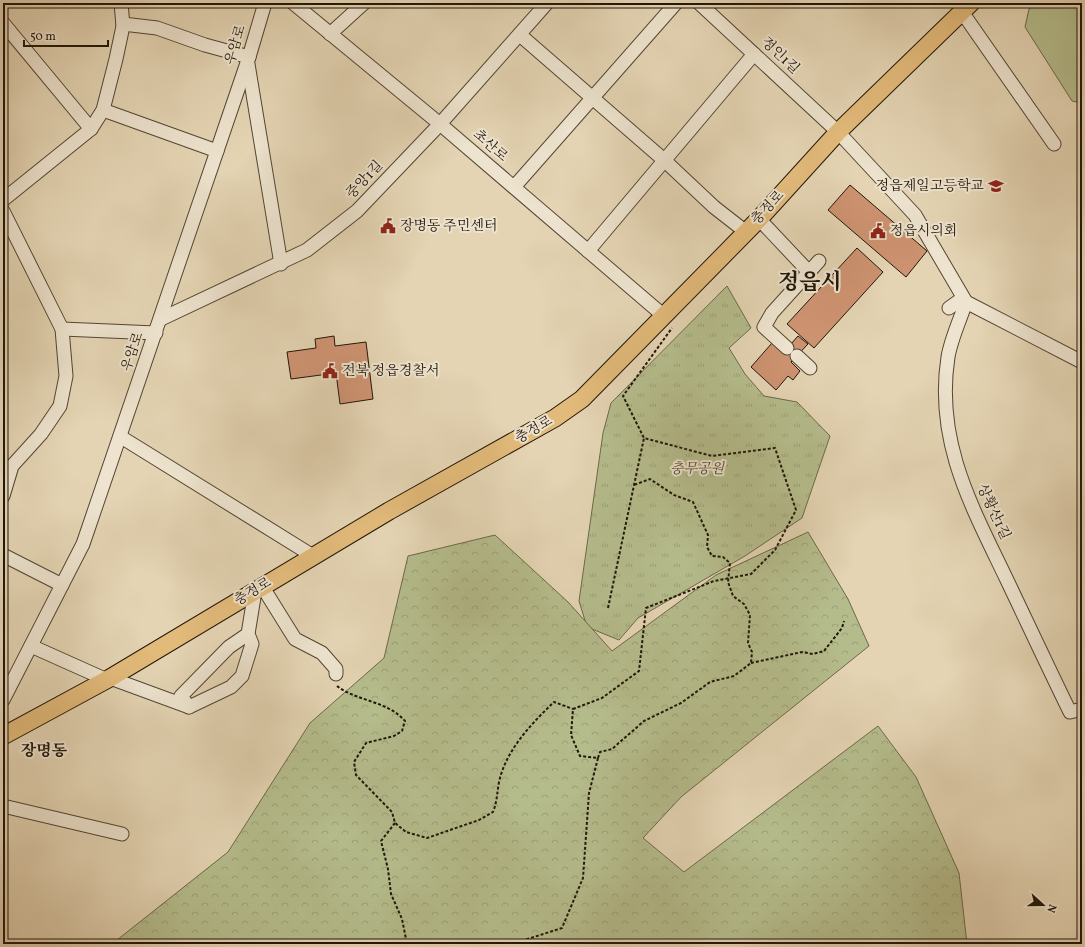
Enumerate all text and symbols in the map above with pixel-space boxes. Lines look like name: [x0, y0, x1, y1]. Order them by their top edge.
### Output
scale bar: [24, 22, 108, 48]
street label: 우암로: [221, 22, 251, 67]
text: 50 m: [30, 29, 56, 45]
street label: 정인1길: [757, 33, 803, 79]
street label: 초산로: [468, 126, 512, 167]
street label: 중앙1길: [342, 157, 388, 203]
place label: 정읍제일고등학교: [876, 177, 984, 196]
school or university icon: 정읍제일고등학교: [987, 177, 1005, 195]
street label: 충정로: [747, 186, 789, 229]
public building icon: 장명동 주민센터: [379, 217, 397, 235]
place label: 장명동 주민센터: [400, 217, 497, 236]
public building icon: 정읍시의회: [869, 222, 887, 240]
place label: 정읍시의회: [890, 222, 958, 241]
district label: 정읍시: [778, 268, 842, 299]
street label: 우암로: [117, 329, 149, 374]
public building icon: 전북 정읍경찰서: [321, 362, 339, 380]
place label: 전북 정읍경찰서: [342, 362, 439, 381]
street label: 충정로: [512, 411, 557, 448]
park label: 충무공원: [670, 460, 726, 479]
street label: 상황산1길: [972, 481, 1014, 543]
street label: 충정로: [231, 573, 276, 611]
district label: 장명동: [21, 741, 68, 763]
north arrow: [1023, 885, 1063, 925]
text: N: [1043, 902, 1059, 914]

